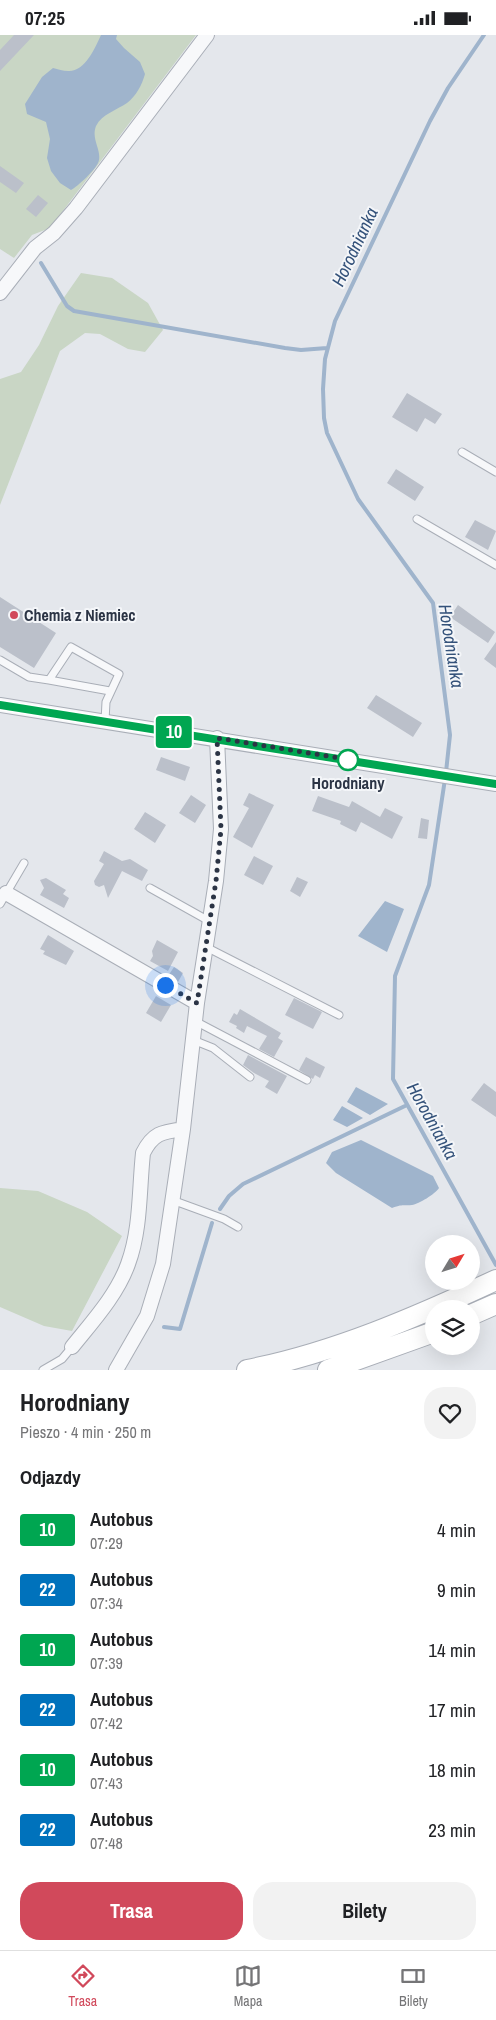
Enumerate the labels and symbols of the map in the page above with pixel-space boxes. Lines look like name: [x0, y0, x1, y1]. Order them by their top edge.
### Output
water label: Horodnianka: [325, 203, 384, 290]
water label: Horodnianka: [433, 602, 470, 690]
place label: Chemia z Niemiec: [24, 604, 136, 626]
marker: Chemia z Niemiec: [8, 609, 20, 621]
line badge: 10: [152, 716, 196, 748]
marker: Horodniany: [337, 749, 359, 771]
place label: Horodniany: [312, 772, 385, 794]
your location: [153, 973, 178, 998]
water label: Horodnianka: [401, 1078, 464, 1164]
north arrow: [425, 1235, 480, 1290]

